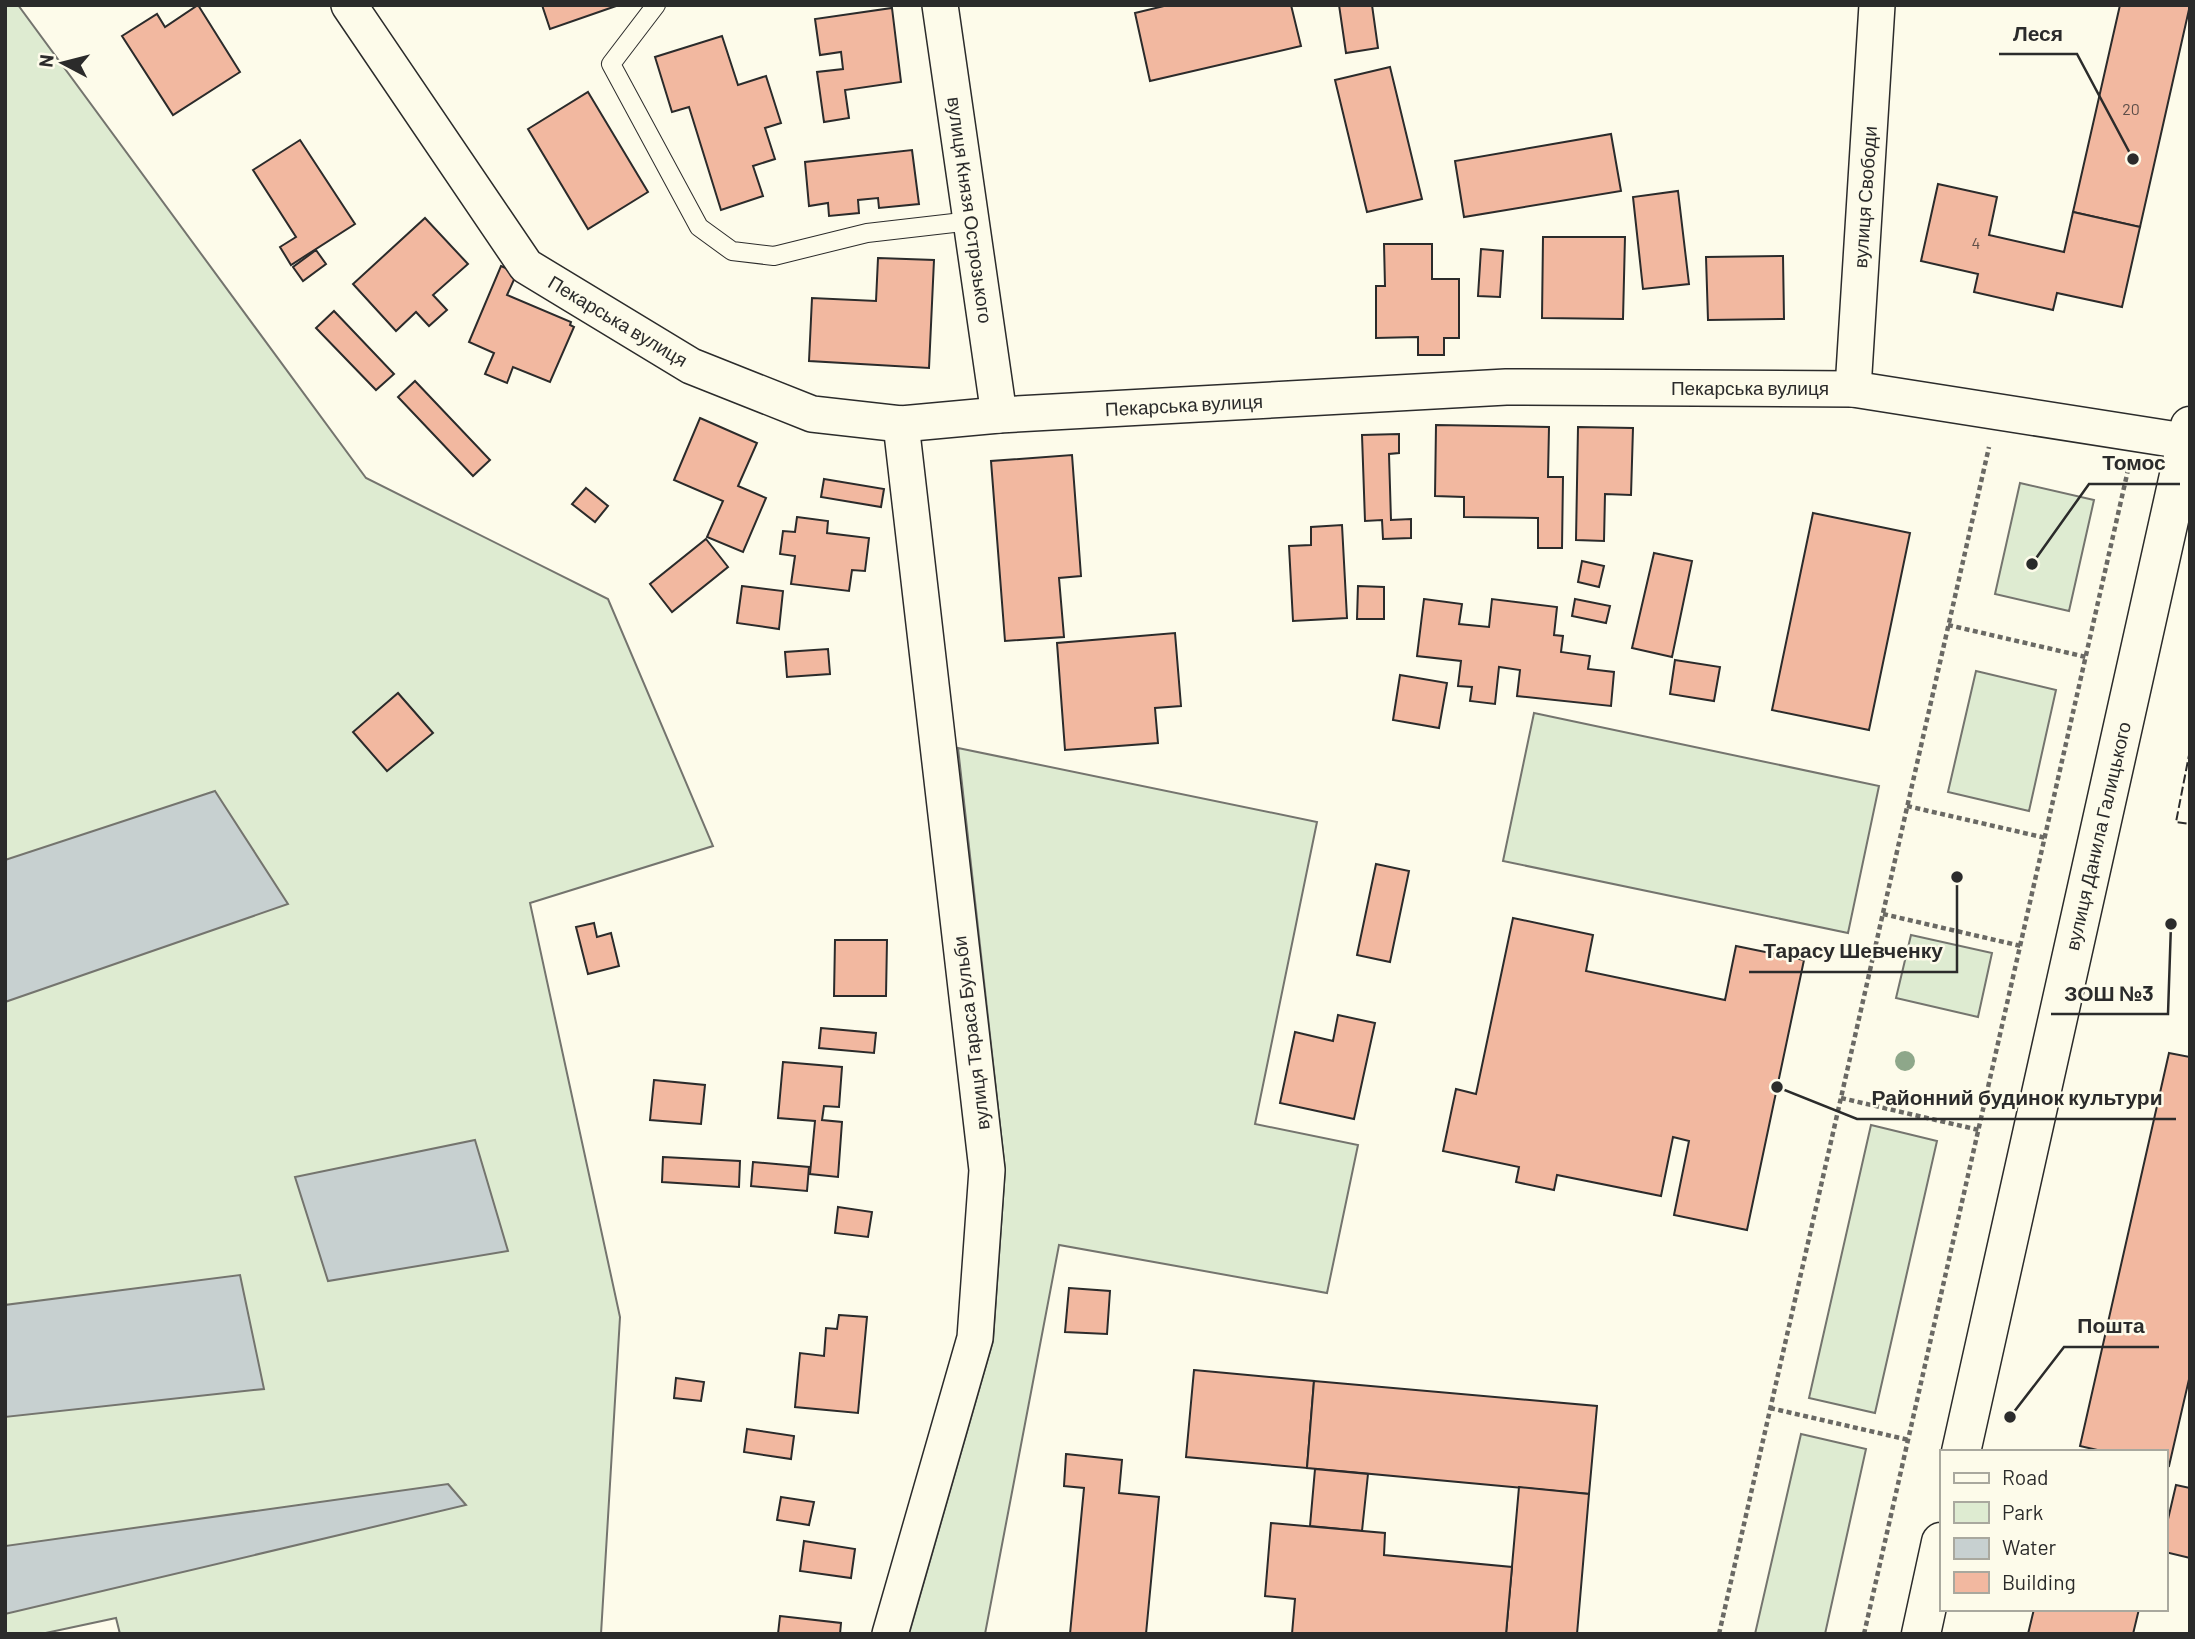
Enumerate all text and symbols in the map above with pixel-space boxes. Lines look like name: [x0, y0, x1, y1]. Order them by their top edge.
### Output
callout: Леся: [1999, 12, 2077, 54]
text: Леся: [2013, 20, 2063, 45]
north arrow: [28, 28, 98, 98]
text: N: [33, 53, 58, 69]
street label: вулиця Князя Острозького: [943, 95, 998, 325]
house number: 20: [2122, 99, 2140, 118]
street label: вулиця Свободи: [1848, 125, 1881, 269]
house number: 4: [1972, 233, 1980, 252]
street label: Пекарська вулиця: [545, 270, 692, 371]
street label: Пекарська вулиця: [1671, 376, 1829, 399]
street label: Пекарська вулиця: [1104, 389, 1264, 420]
callout: Томос: [2089, 442, 2180, 484]
text: Томос: [2102, 449, 2166, 474]
street label: вулиця Данила Галицького: [2060, 719, 2135, 952]
callout: Тарасу Шевченку: [1749, 930, 1957, 972]
street label: вулиця Тараса Бульби: [947, 935, 994, 1131]
text: Тарасу Шевченку: [1763, 937, 1943, 962]
callout: ЗОШ №3: [2051, 972, 2168, 1014]
text: ЗОШ №3: [2064, 980, 2154, 1005]
callout: Районний будинок культури: [1857, 1077, 2176, 1119]
text: Районний будинок культури: [1871, 1084, 2163, 1109]
callout: Пошта: [2064, 1305, 2159, 1347]
text: Пошта: [2077, 1312, 2145, 1337]
legend: [1940, 1450, 2167, 1611]
text: Road: [2002, 1464, 2048, 1489]
text: Park: [2002, 1499, 2043, 1524]
text: Water: [2002, 1534, 2057, 1559]
text: Building: [2002, 1569, 2076, 1594]

